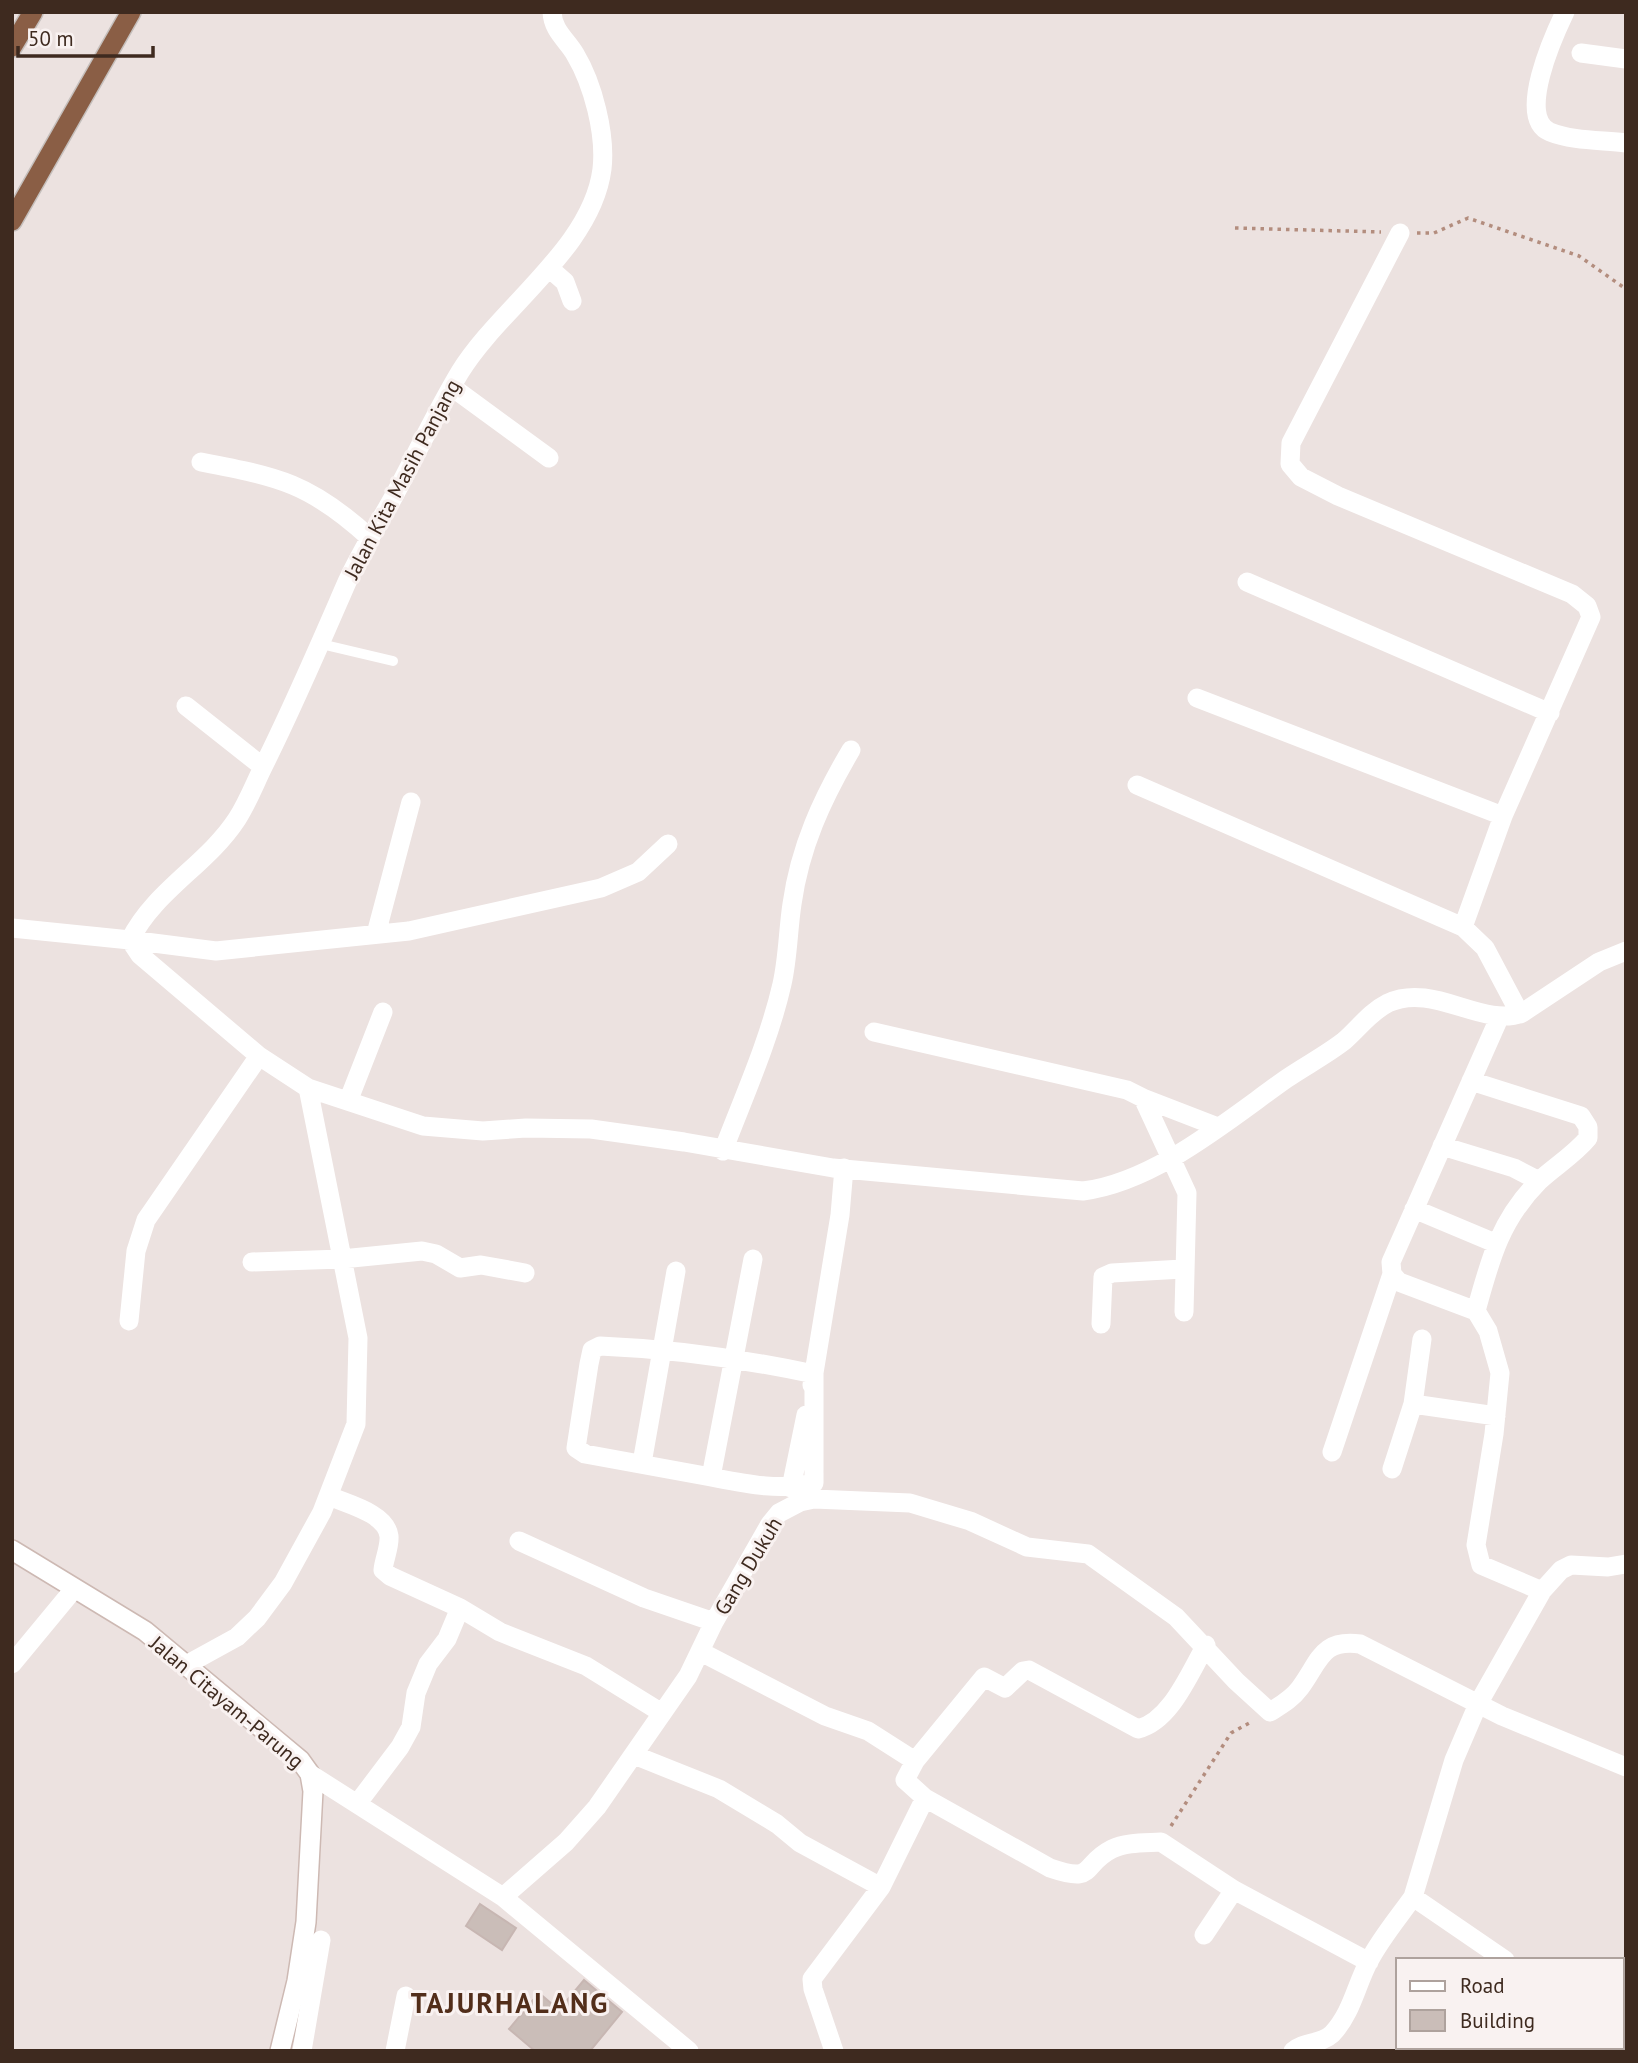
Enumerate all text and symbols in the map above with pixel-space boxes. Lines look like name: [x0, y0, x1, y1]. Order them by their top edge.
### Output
scale bar: [18, 14, 152, 58]
text: 50 m: [28, 25, 74, 52]
street label: Jalan Kita Masih Panjang: [337, 375, 466, 584]
street label: Gang Dukuh: [708, 1512, 788, 1620]
street label: Jalan Citayam-Parung: [144, 1629, 310, 1774]
legend: [1396, 1958, 1624, 2049]
text: Road: [1460, 1972, 1504, 1999]
district label: TAJURHALANG: [411, 1984, 609, 2021]
text: Building: [1460, 2007, 1535, 2034]

